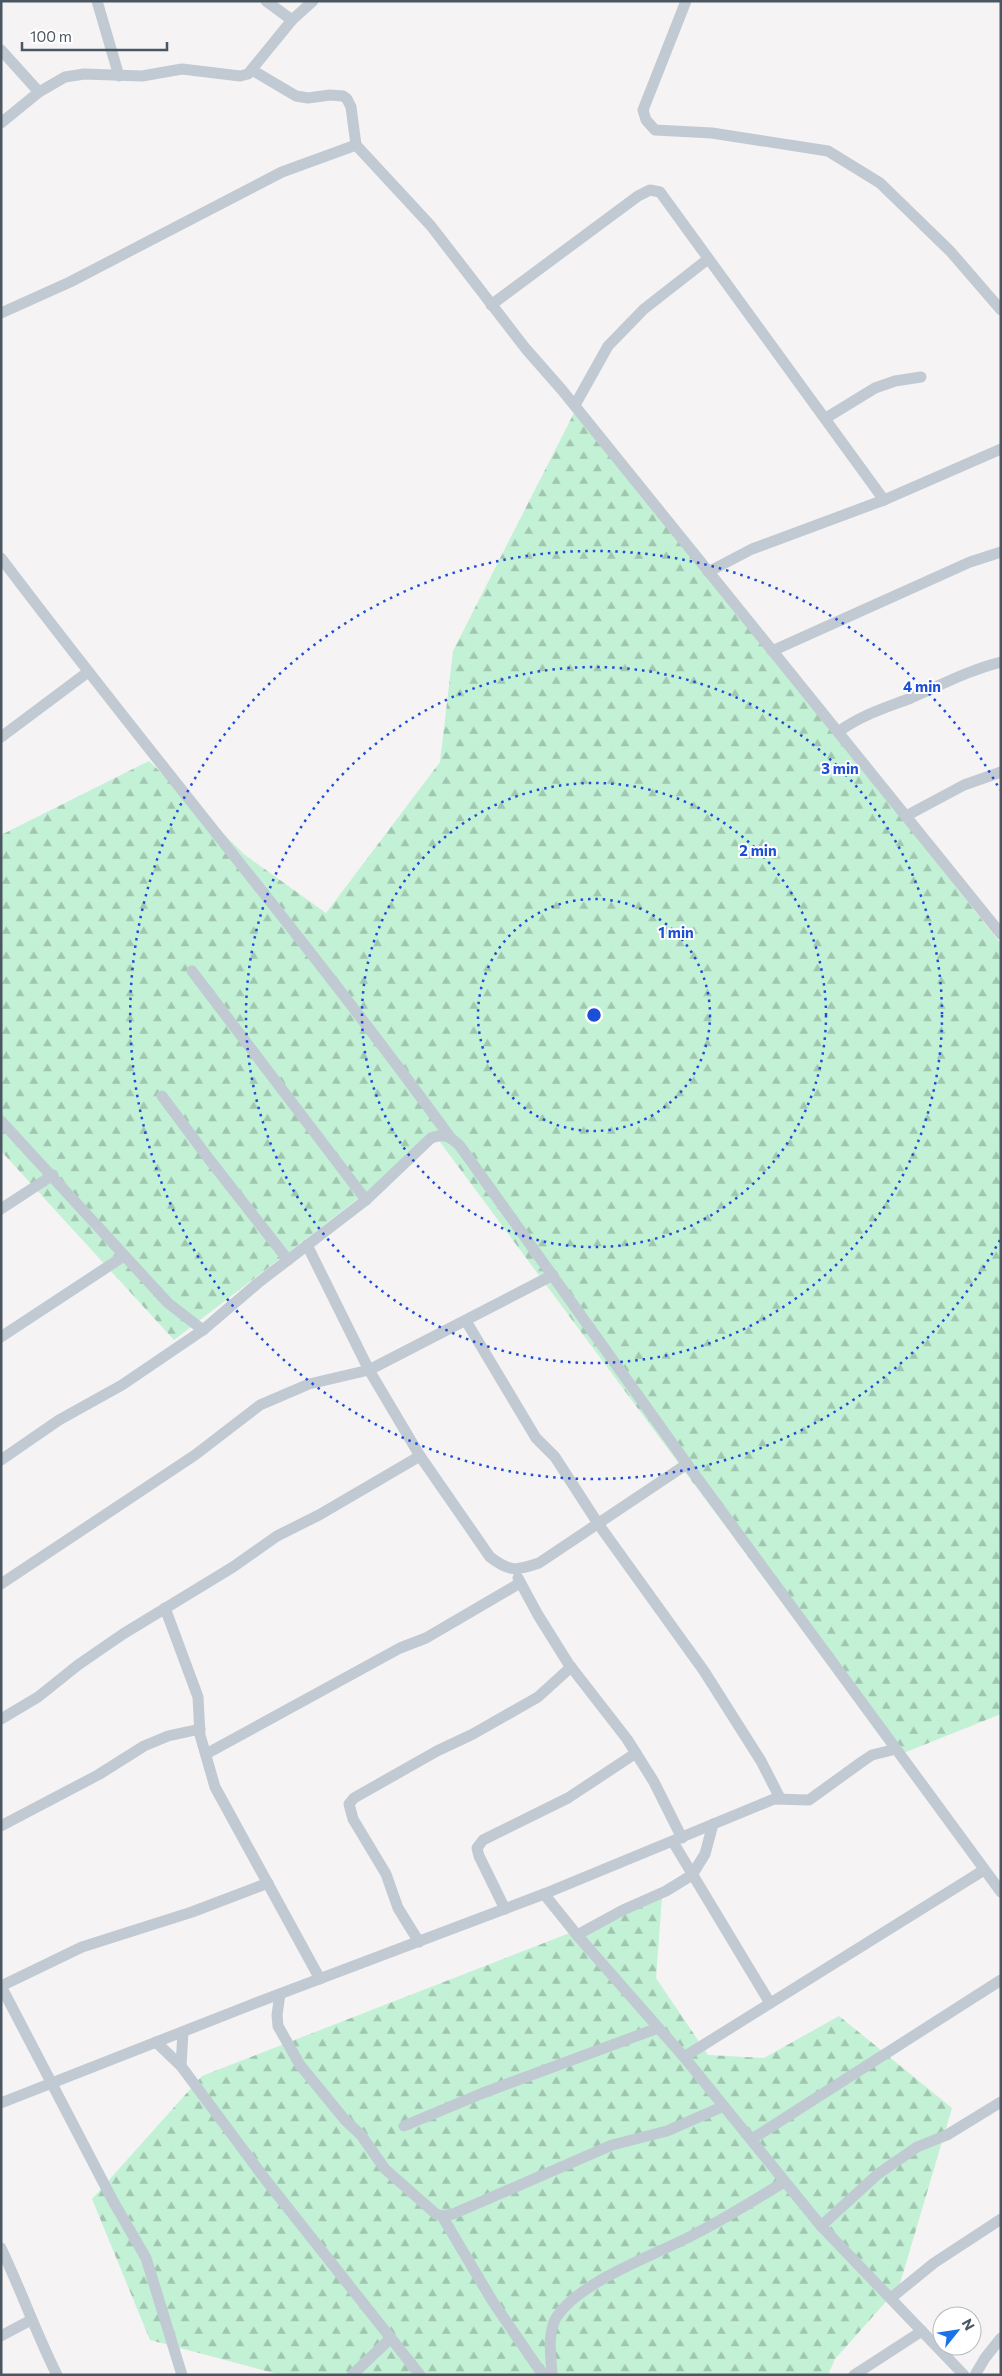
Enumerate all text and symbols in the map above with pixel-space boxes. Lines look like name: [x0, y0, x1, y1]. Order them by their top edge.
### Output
scale bar: [22, 20, 168, 52]
text: 100 m: [30, 27, 72, 45]
text: 4 min: [903, 677, 941, 695]
text: 3 min: [821, 759, 859, 777]
text: 2 min: [739, 841, 777, 859]
text: 1 min: [658, 923, 694, 941]
centre of rings: [585, 1006, 603, 1024]
north arrow: [932, 2306, 982, 2356]
text: N: [959, 2315, 979, 2333]

